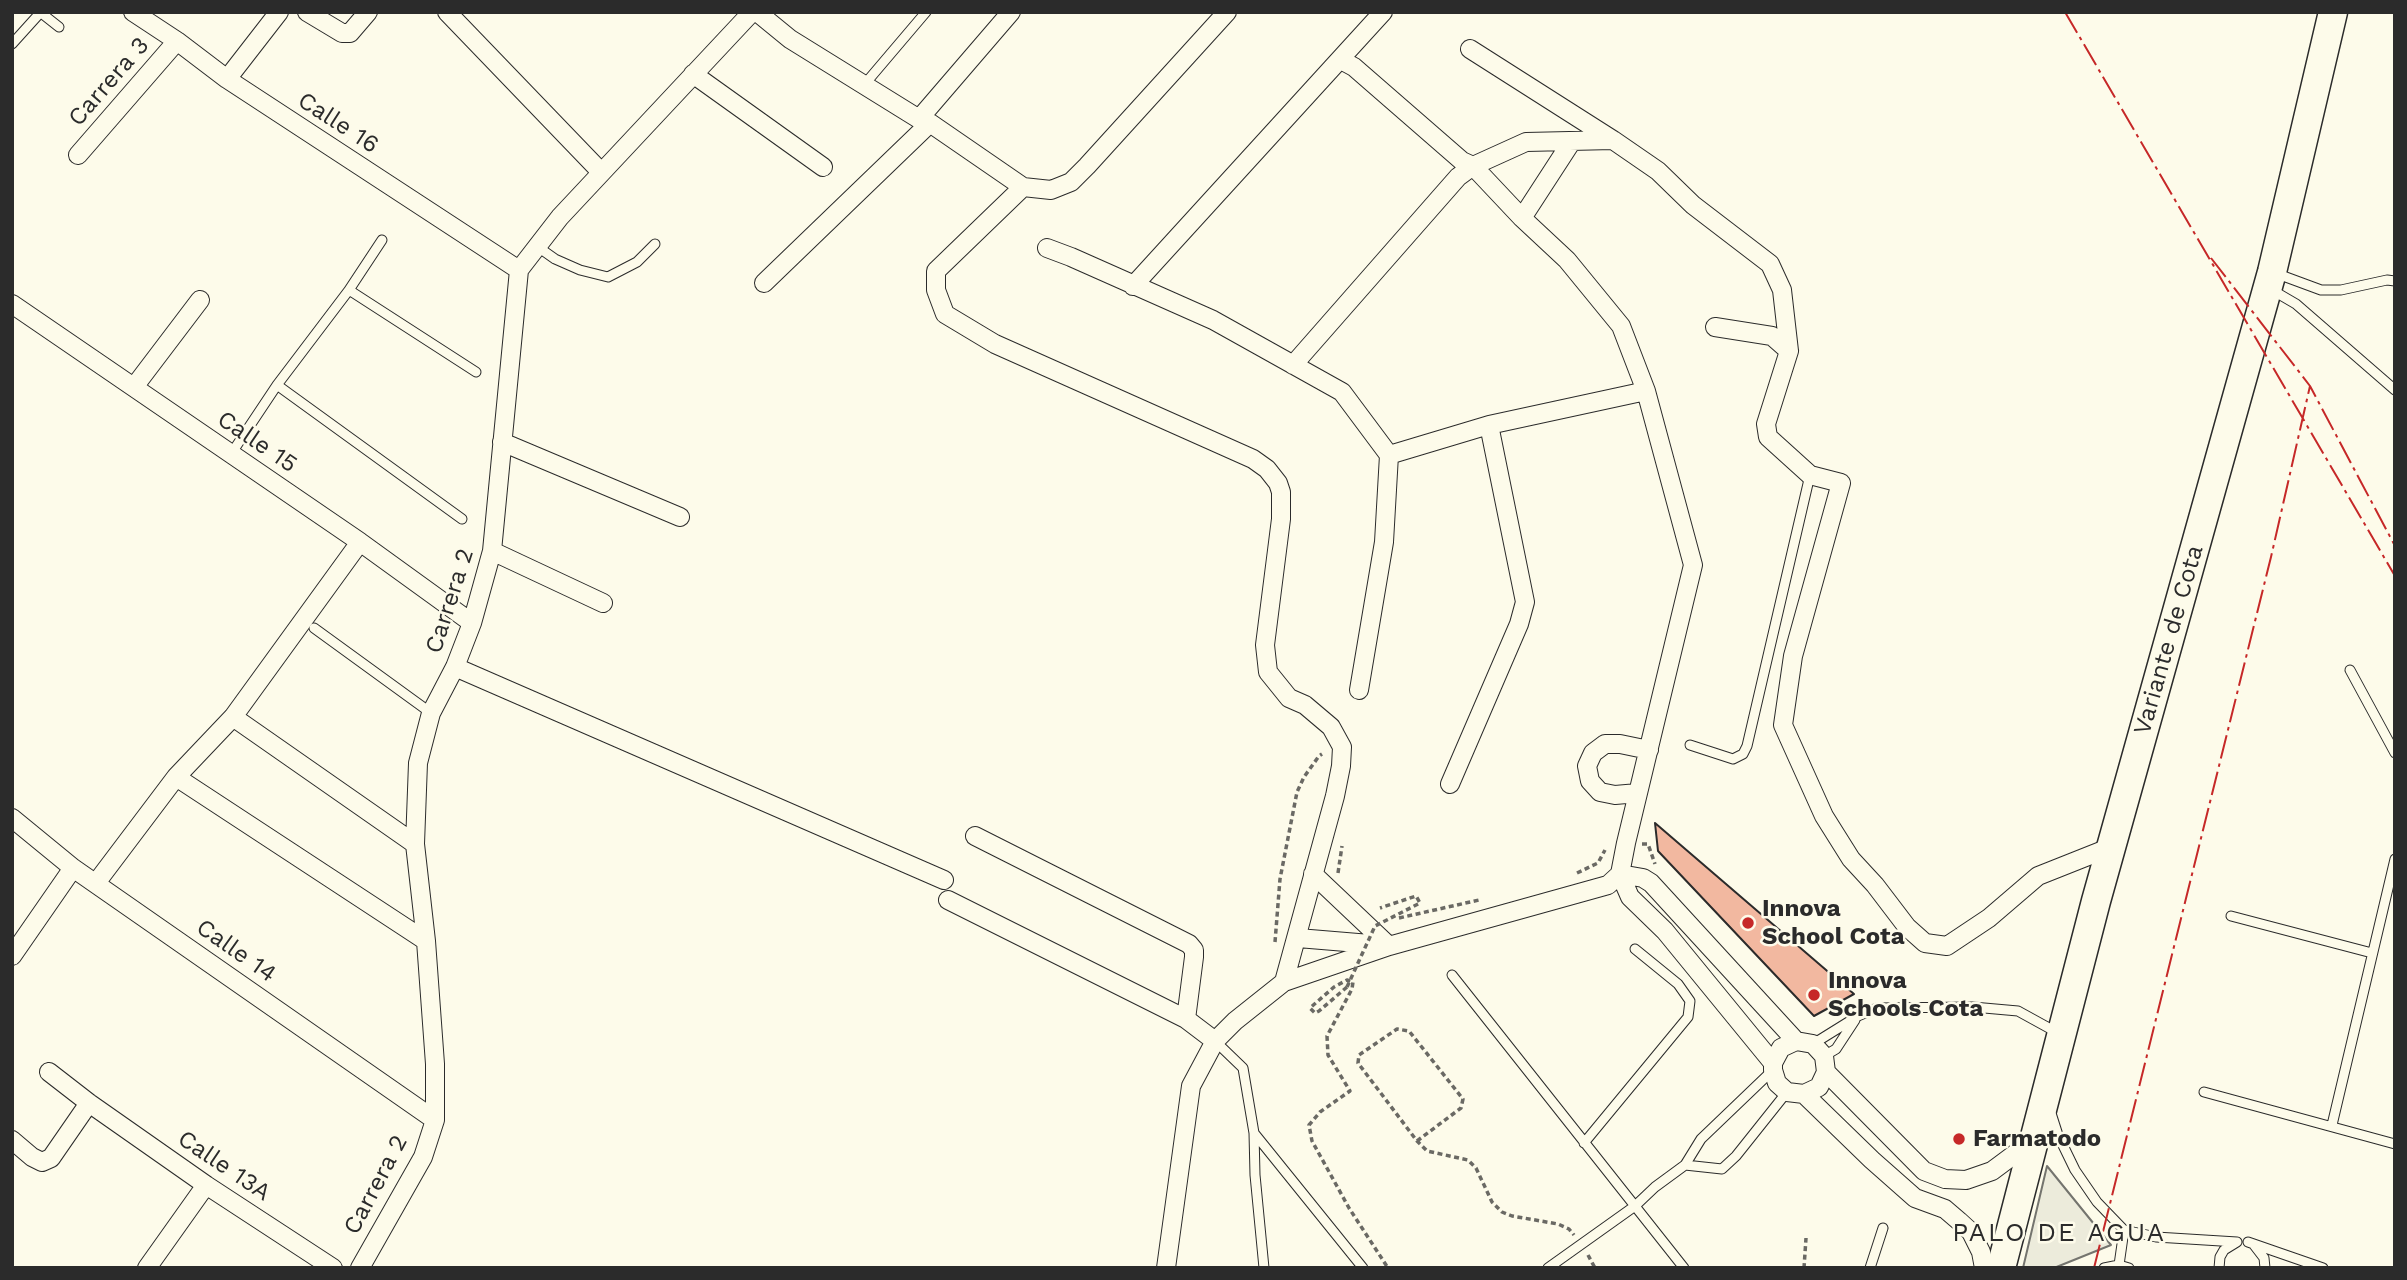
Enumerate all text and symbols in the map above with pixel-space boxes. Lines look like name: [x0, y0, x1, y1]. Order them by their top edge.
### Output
street label: Carrera 3: [63, 32, 155, 132]
street label: Calle 16: [292, 86, 384, 160]
street label: Calle 15: [212, 405, 302, 479]
street label: Variante de Cota: [2128, 542, 2210, 738]
street label: Carrera 2: [420, 545, 480, 657]
place label: Innova School Cota: [1762, 895, 1905, 951]
street label: Calle 14: [191, 913, 281, 989]
marker: Innova School Cota: [1740, 915, 1756, 931]
place label: Innova Schools Cota: [1828, 967, 1983, 1023]
marker: Innova Schools Cota: [1806, 987, 1822, 1003]
street label: Calle 13A: [172, 1124, 276, 1208]
place label: Farmatodo: [1973, 1125, 2101, 1153]
street label: Carrera 2: [338, 1130, 414, 1240]
marker: Farmatodo: [1951, 1131, 1967, 1147]
district label: PALO DE AGUA: [1954, 1217, 2164, 1249]

